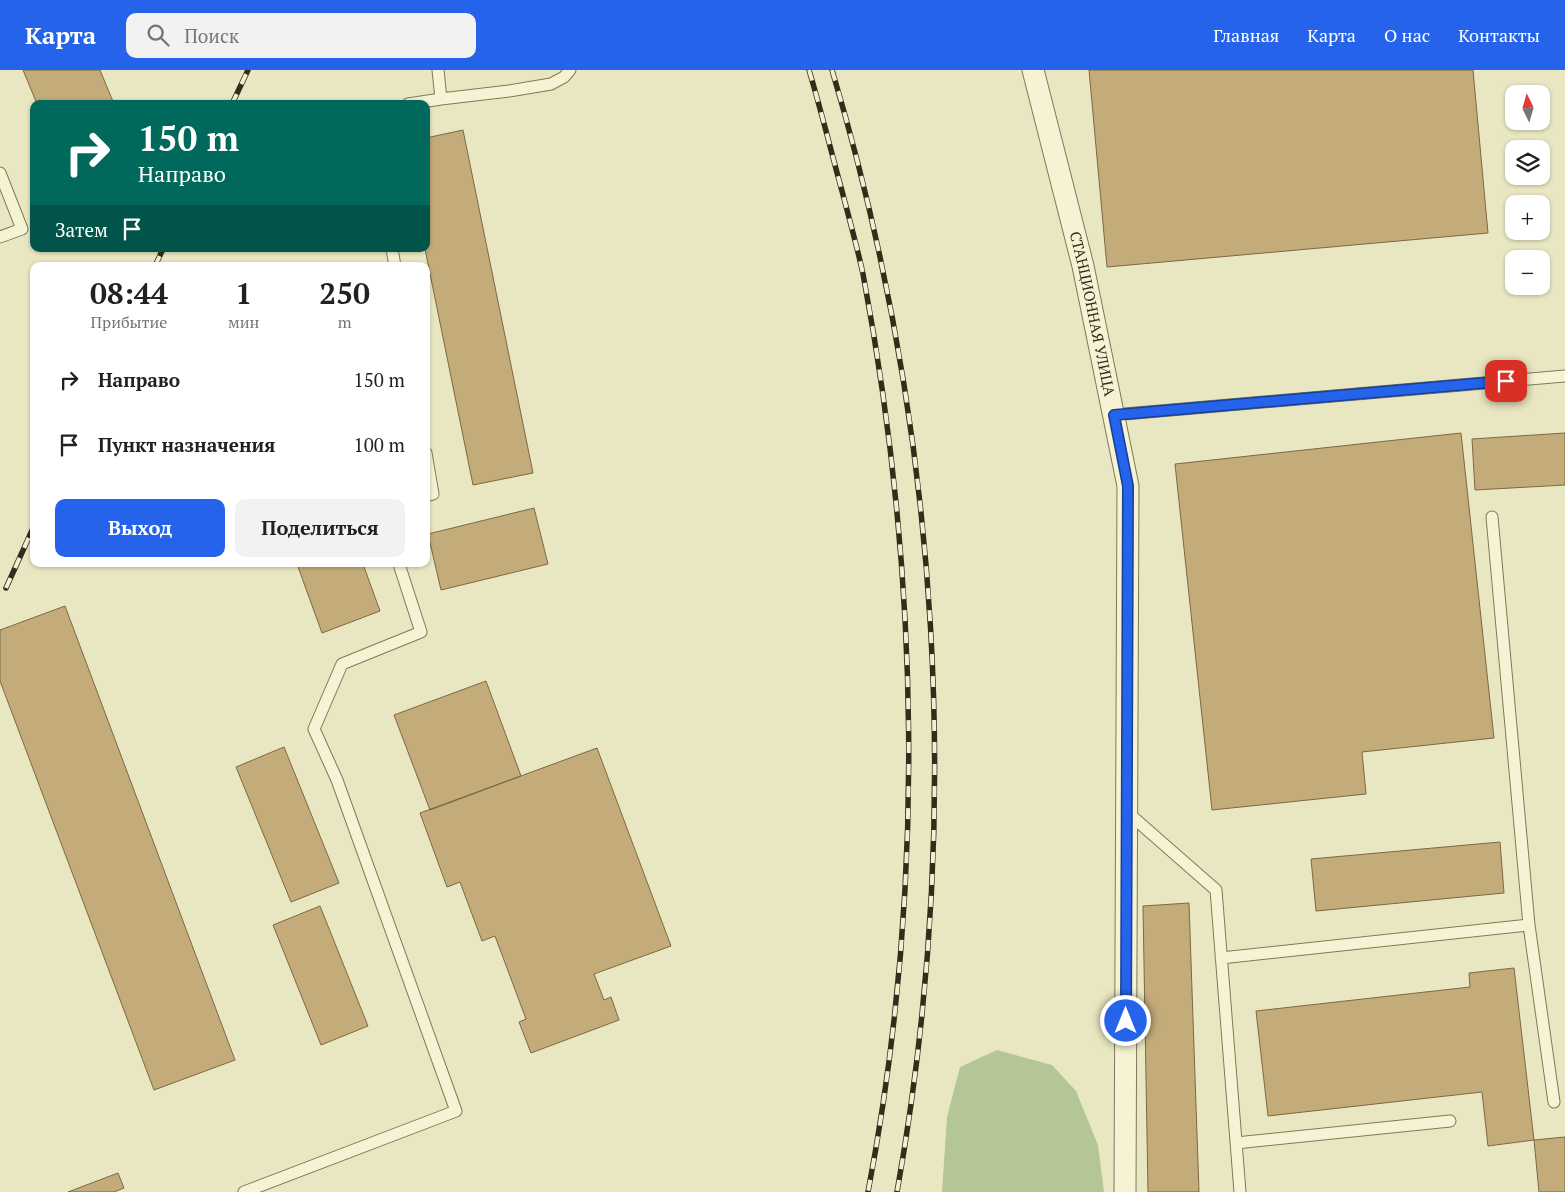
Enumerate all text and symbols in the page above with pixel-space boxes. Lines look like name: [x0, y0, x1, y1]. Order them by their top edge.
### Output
search box: [126, 13, 476, 58]
text: Карта: [25, 19, 96, 51]
icon: search: [144, 21, 172, 49]
text: Поиск: [184, 23, 239, 48]
text: Главная: [1213, 23, 1279, 47]
text: Карта: [1307, 23, 1356, 47]
text: О нас: [1384, 23, 1430, 47]
text: Контакты: [1458, 23, 1540, 47]
north arrow: [1505, 85, 1550, 130]
map controls: [1505, 85, 1550, 295]
text: 150 m: [138, 115, 239, 161]
icon: right: [55, 120, 120, 185]
button: layers: [1505, 140, 1550, 185]
text: Направо: [138, 159, 226, 188]
button: +: [1505, 195, 1550, 240]
icon: arrive: [118, 215, 146, 243]
text: Затем: [55, 217, 108, 242]
street label: СТАНЦИОННАЯ УЛИЦА: [1066, 229, 1121, 399]
button: −: [1505, 250, 1550, 295]
text: 08:44: [90, 273, 168, 313]
text: 1: [235, 273, 252, 313]
text: 250: [319, 273, 370, 313]
text: Прибытие: [91, 311, 167, 333]
text: мин: [228, 311, 259, 333]
text: m: [338, 311, 352, 333]
pin: [1485, 360, 1527, 402]
icon: right: [55, 366, 83, 394]
text: Направо: [98, 367, 180, 392]
text: 150 m: [354, 367, 405, 392]
icon: arrive: [1492, 367, 1520, 395]
icon: arrive: [55, 431, 83, 459]
text: Пункт назначения: [98, 432, 275, 457]
text: 100 m: [354, 432, 405, 457]
button: Выход: [55, 499, 225, 557]
button: Поделиться: [235, 499, 405, 557]
position arrow: [1099, 994, 1151, 1046]

